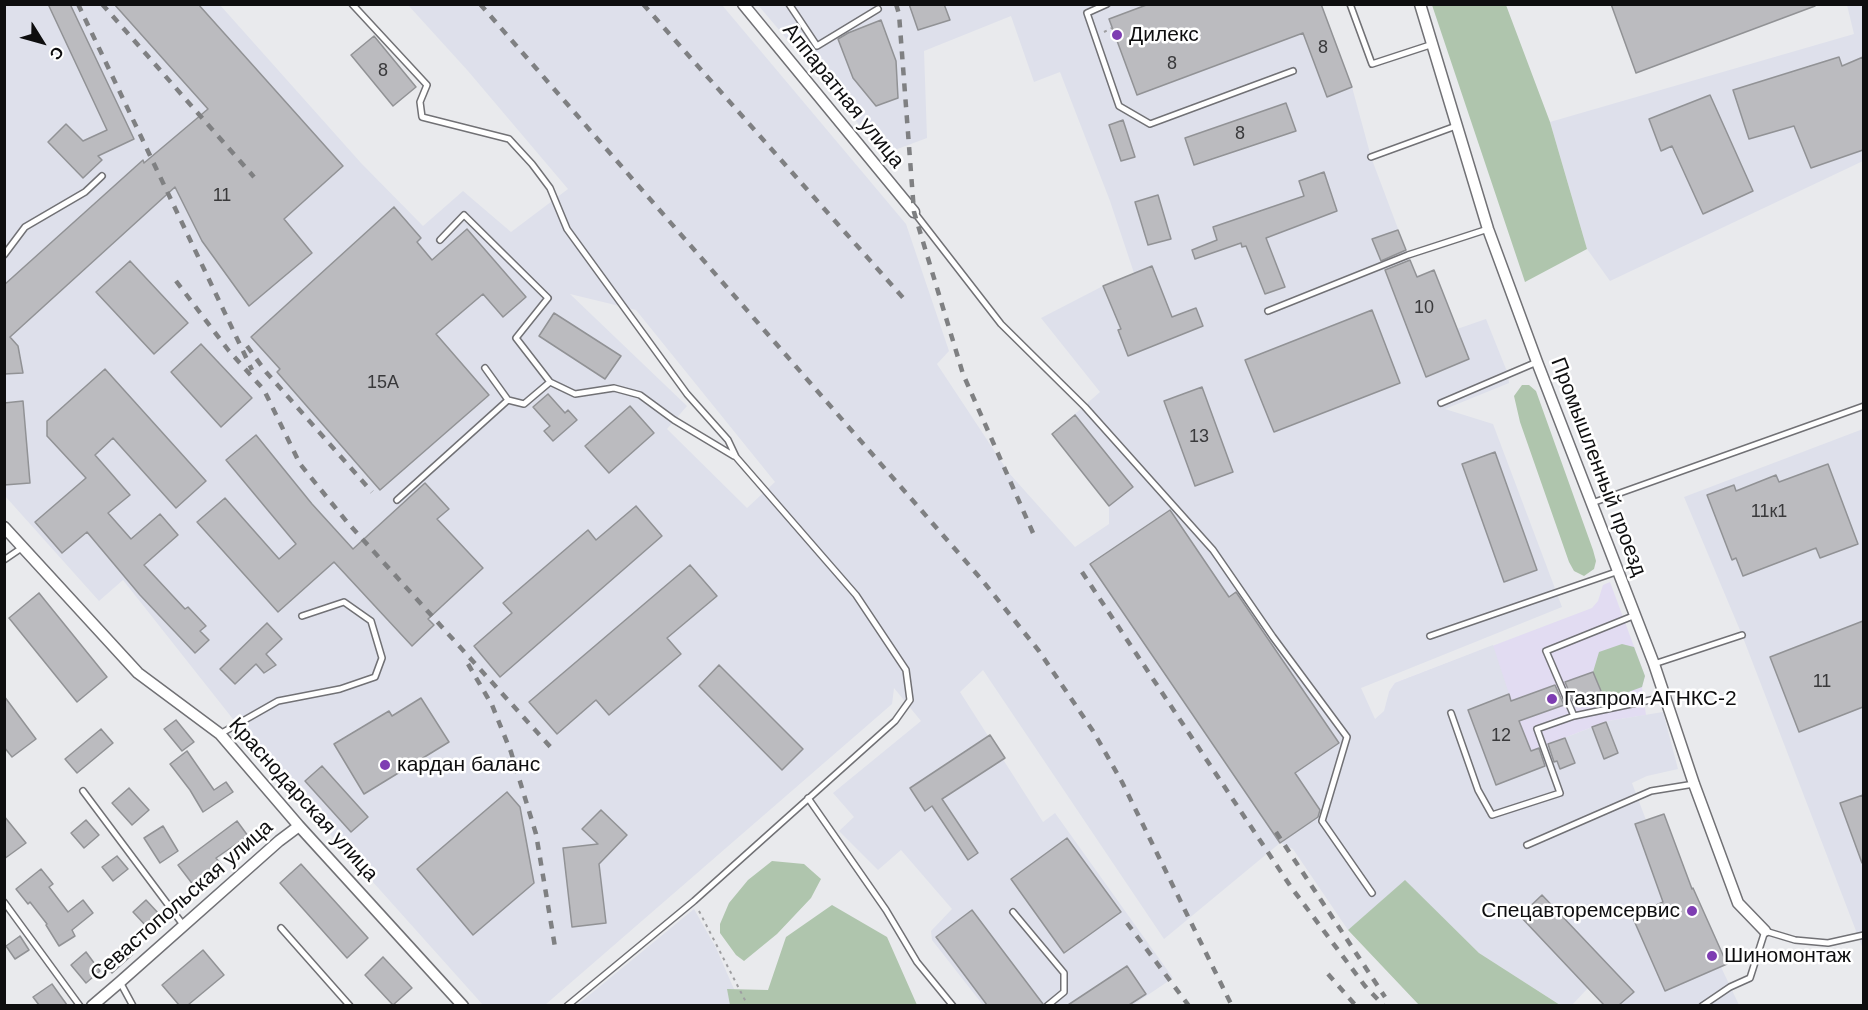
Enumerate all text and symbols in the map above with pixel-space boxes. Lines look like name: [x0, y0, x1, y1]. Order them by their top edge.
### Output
north arrow: [12, 12, 72, 72]
street label: Аппаратная улица: [777, 18, 909, 174]
place label: Дилекс: [1129, 22, 1199, 48]
marker: Дилекс: [1110, 28, 1124, 42]
house number: 8: [1318, 37, 1328, 59]
text: С: [47, 43, 67, 63]
house number: 8: [1167, 53, 1177, 75]
house number: 8: [378, 60, 388, 82]
house number: 8: [1235, 123, 1245, 145]
house number: 11: [213, 185, 231, 207]
house number: 10: [1414, 297, 1434, 319]
street label: Промышленный проезд: [1545, 354, 1651, 580]
house number: 15А: [367, 372, 399, 394]
house number: 13: [1189, 426, 1209, 448]
house number: 11к1: [1751, 501, 1787, 523]
house number: 11: [1813, 671, 1831, 693]
place label: Газпром АГНКС-2: [1564, 686, 1737, 712]
marker: Газпром АГНКС-2: [1545, 692, 1559, 706]
street label: Краснодарская улица: [223, 713, 383, 887]
house number: 12: [1491, 725, 1511, 747]
place label: кардан баланс: [397, 752, 540, 778]
marker: кардан баланс: [378, 758, 392, 772]
street label: Севастопольская улица: [86, 815, 278, 987]
place label: Спецавторемсервис: [1481, 898, 1680, 924]
marker: Спецавторемсервис: [1685, 904, 1699, 918]
place label: Шиномонтаж: [1724, 943, 1851, 969]
marker: Шиномонтаж: [1705, 949, 1719, 963]

